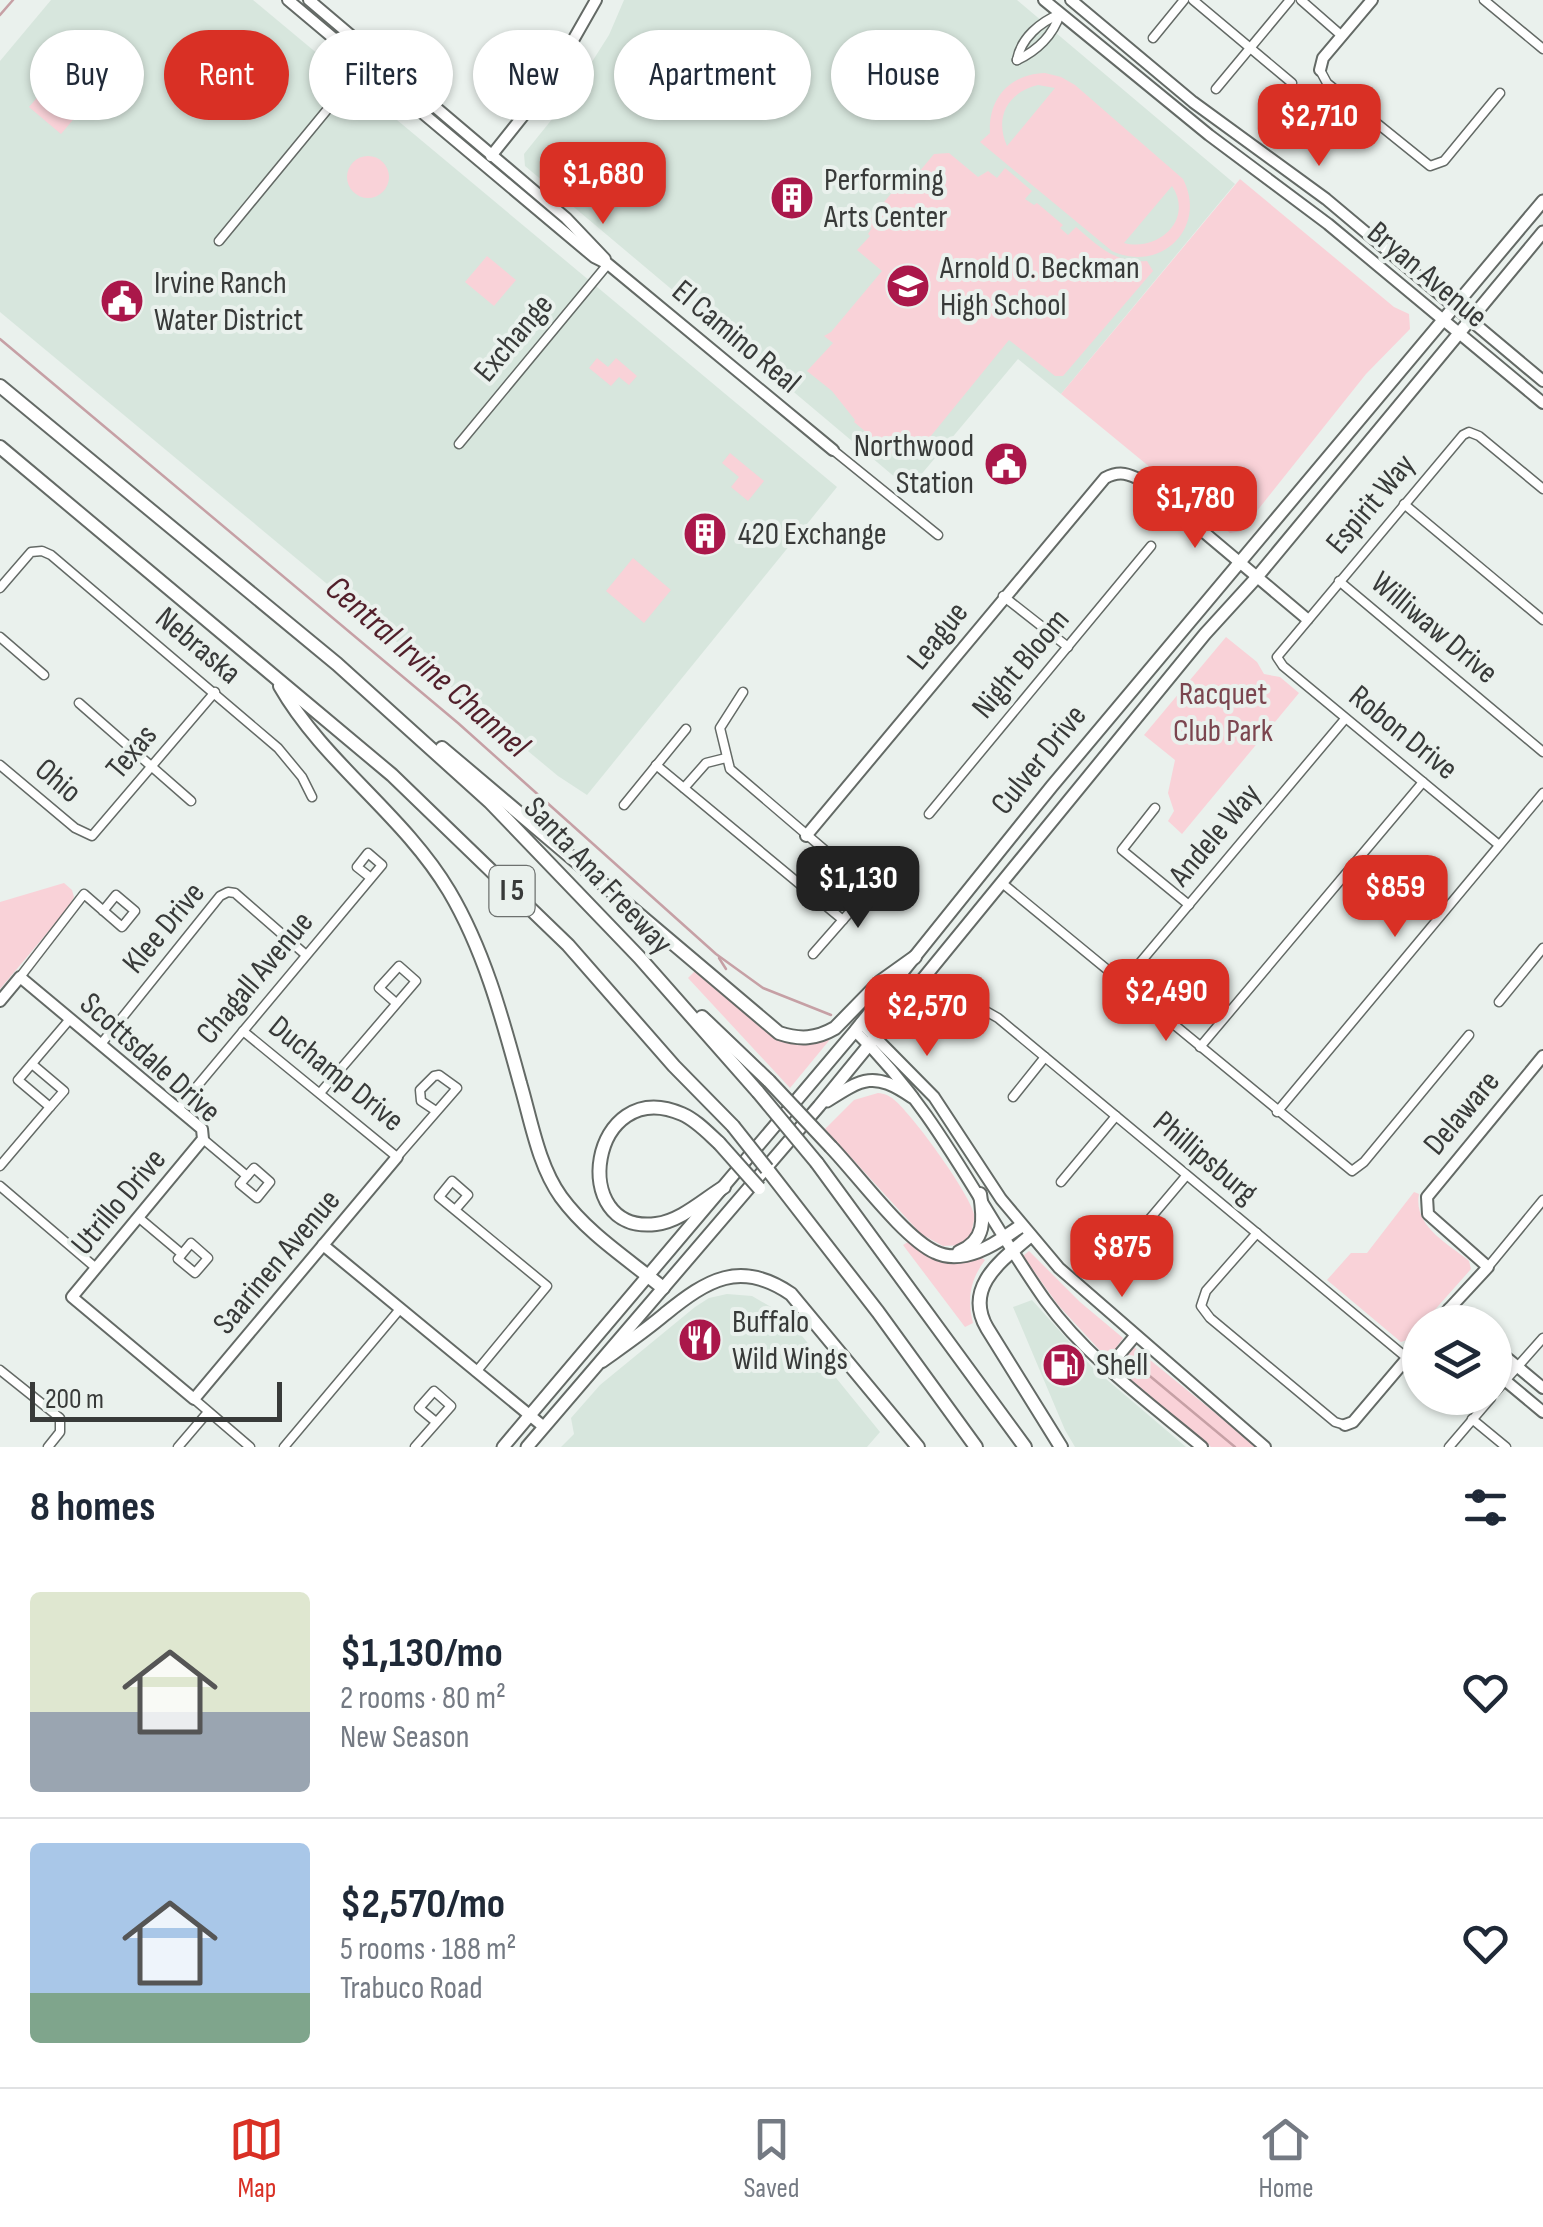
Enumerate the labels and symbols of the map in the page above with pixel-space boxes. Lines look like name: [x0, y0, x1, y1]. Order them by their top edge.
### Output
pin: $2,710: [1238, 84, 1400, 169]
pin: $1,680: [522, 142, 684, 227]
place label: Performing Arts Center: [823, 161, 948, 237]
building icon: Performing Arts Center: [769, 175, 815, 221]
street label: Bryan Avenue: [1359, 213, 1495, 337]
place label: Arnold O. Beckman High School: [939, 249, 1140, 325]
school or university icon: Arnold O. Beckman High School: [885, 263, 931, 309]
place label: Irvine Ranch Water District: [154, 264, 303, 340]
street label: El Camino Real: [664, 272, 808, 402]
public building icon: Irvine Ranch Water District: [99, 278, 145, 324]
street label: Exchange: [466, 286, 562, 390]
place label: Northwood Station: [854, 427, 974, 503]
public building icon: Northwood Station: [983, 441, 1029, 487]
street label: Espirit Way: [1318, 446, 1424, 562]
pin: $1,780: [1114, 466, 1276, 551]
building icon: 420 Exchange: [682, 511, 728, 557]
place label: 420 Exchange: [738, 515, 887, 554]
street label: Williwaw Drive: [1363, 564, 1505, 692]
water label: Central Irvine Channel: [316, 567, 539, 768]
street label: League: [899, 594, 977, 678]
street label: Nebraska: [147, 599, 249, 693]
street label: Night Bloom: [964, 601, 1078, 727]
park label: Racquet Club Park: [1173, 675, 1273, 751]
street label: Robon Drive: [1341, 677, 1465, 789]
street label: Culver Drive: [983, 697, 1095, 823]
street label: Texas: [98, 717, 166, 787]
street label: Ohio: [27, 750, 89, 812]
street label: Andele Way: [1160, 776, 1269, 895]
street label: Santa Ana Freeway: [515, 789, 681, 963]
pin: $1,130: [777, 846, 939, 931]
pin: $859: [1336, 855, 1454, 940]
road number: I 5: [490, 866, 534, 916]
street label: Klee Drive: [115, 874, 213, 982]
street label: Chagall Avenue: [188, 904, 322, 1052]
pin: $2,490: [1085, 959, 1247, 1044]
pin: $2,570: [846, 974, 1008, 1059]
street label: Scottsdale Drive: [72, 985, 228, 1131]
street label: Duchamp Drive: [261, 1008, 411, 1140]
street label: Delaware: [1416, 1063, 1508, 1163]
street label: Phillipsburg: [1145, 1103, 1265, 1213]
street label: Utrillo Drive: [63, 1141, 175, 1263]
street label: Saarinen Avenue: [205, 1182, 349, 1342]
pin: $875: [1063, 1215, 1181, 1300]
place label: Buffalo Wild Wings: [732, 1303, 848, 1379]
restaurant icon: Buffalo Wild Wings: [677, 1317, 723, 1363]
fuel station icon: Shell: [1041, 1342, 1087, 1388]
place label: Shell: [1096, 1346, 1148, 1385]
scale bar: [30, 1377, 282, 1422]

